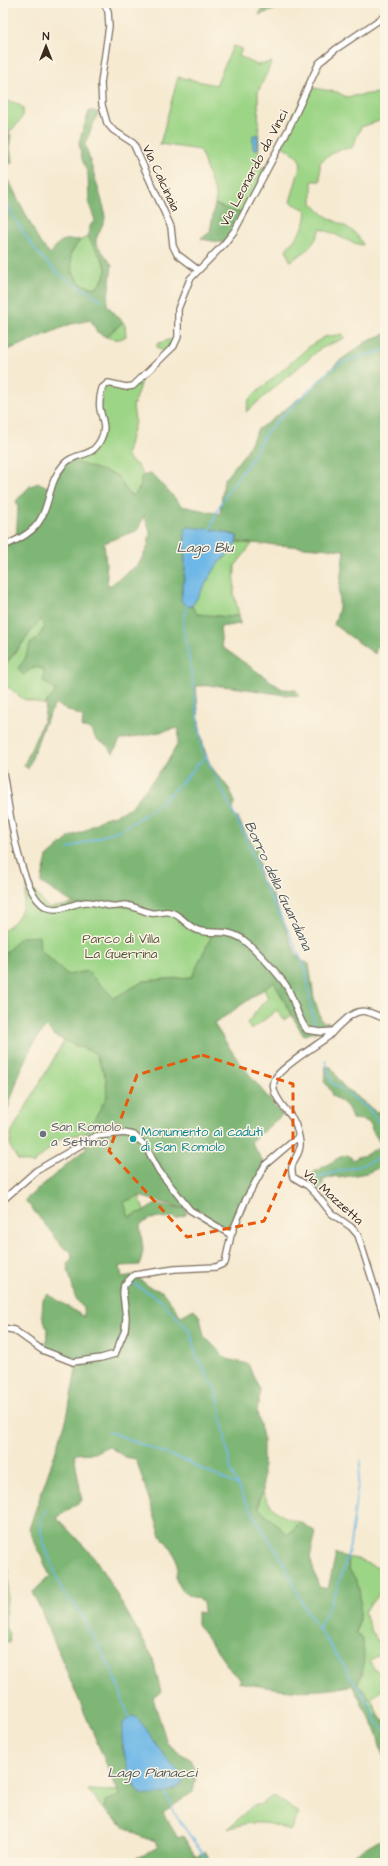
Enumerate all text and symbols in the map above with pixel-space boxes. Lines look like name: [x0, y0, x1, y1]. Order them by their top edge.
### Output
north arrow: [26, 26, 66, 66]
text: N: [43, 29, 50, 44]
street label: Via Leonardo da Vinci: [216, 106, 292, 230]
street label: Via Calcinaia: [138, 142, 184, 215]
water label: Lago Blu: [177, 538, 234, 558]
water label: Borro della Guardiana: [239, 818, 317, 955]
park label: Parco di Villa La Guerrina: [82, 930, 160, 963]
place label: San Romolo a Settimo: [51, 1118, 122, 1151]
place label: Monumento ai caduti di San Romolo: [141, 1123, 263, 1156]
marker: San Romolo a Settimo: [38, 1129, 48, 1139]
marker: Monumento ai caduti di San Romolo: [128, 1134, 138, 1144]
street label: Via Mazzetta: [299, 1165, 368, 1229]
water label: Lago Pianacci: [107, 1763, 199, 1783]

